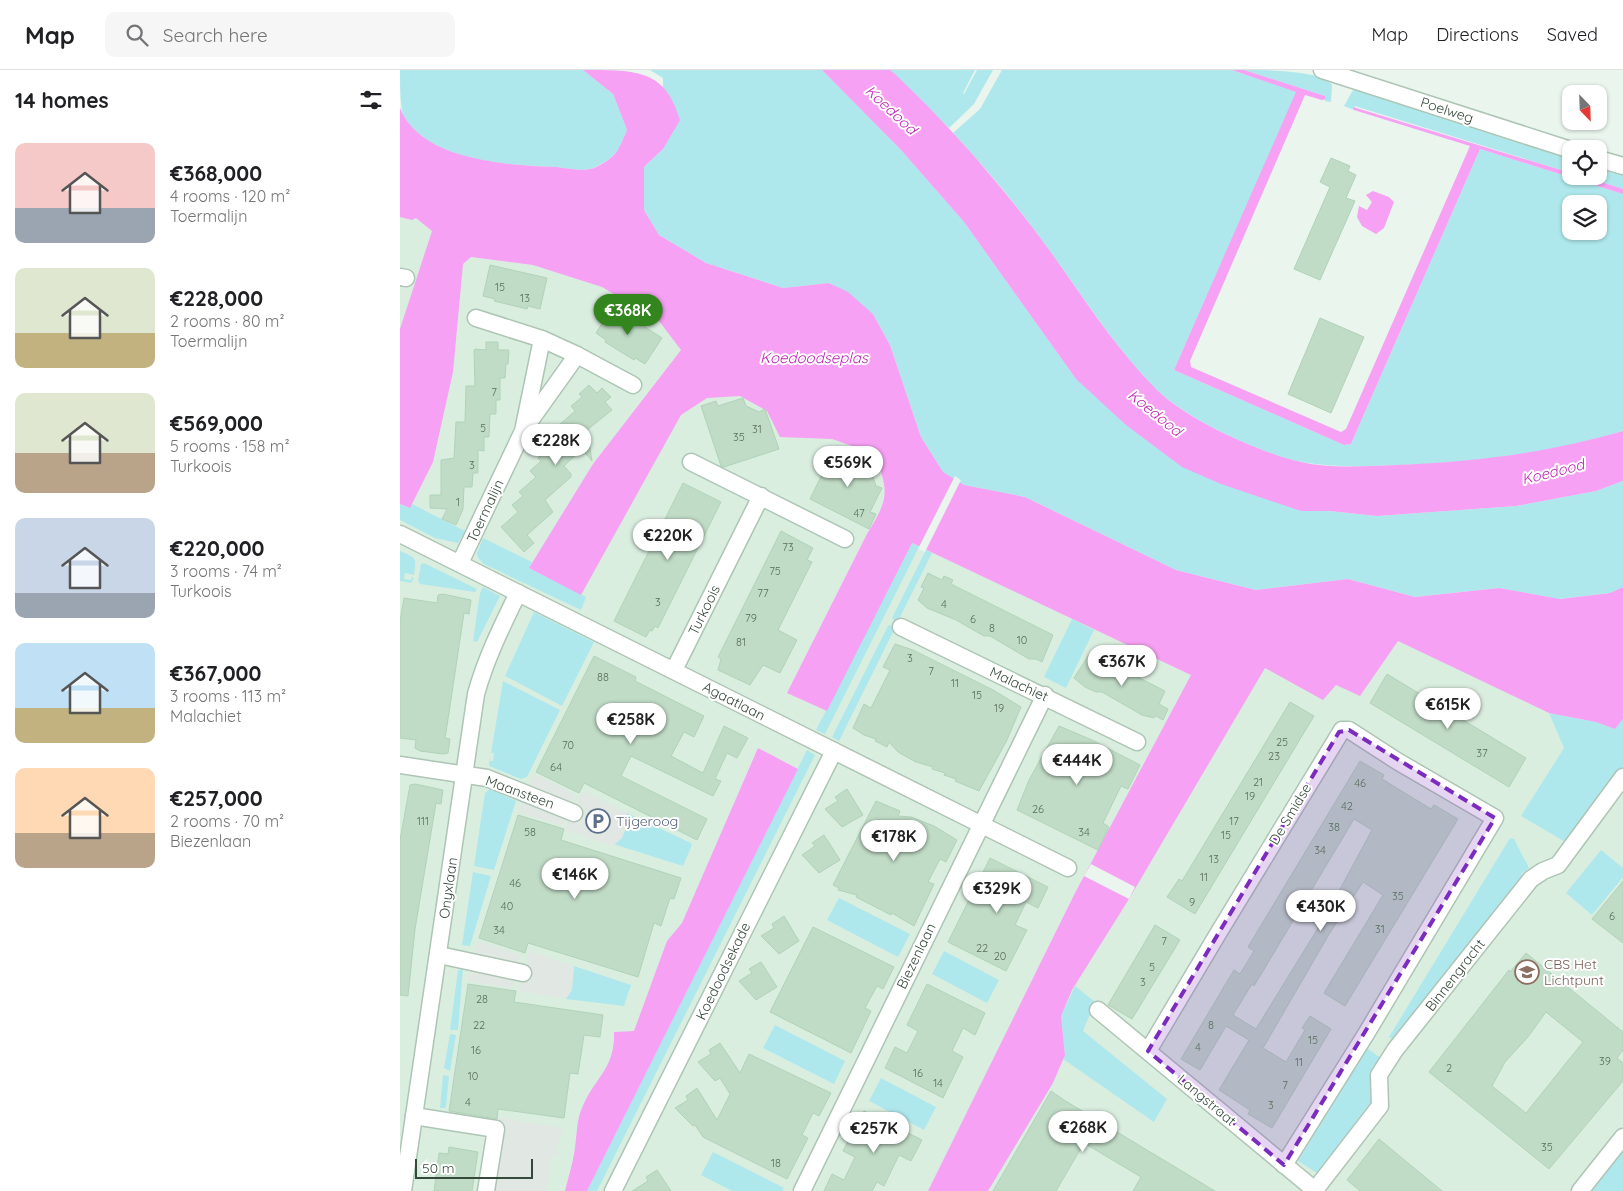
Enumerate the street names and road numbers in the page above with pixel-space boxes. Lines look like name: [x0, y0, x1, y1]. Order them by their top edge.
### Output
street label: Poelweg: [1418, 93, 1476, 127]
street label: Toermalijn: [463, 476, 507, 546]
street label: Turkoois: [684, 582, 724, 638]
street label: Malachiet: [987, 663, 1051, 705]
street label: Agaatlaan: [700, 678, 768, 724]
street label: Maansteen: [483, 771, 557, 813]
street label: De Smidse: [1265, 780, 1315, 848]
street label: Onyxlaan: [435, 856, 461, 920]
street label: Koedoodsekade: [692, 919, 754, 1023]
street label: Biezenlaan: [892, 920, 940, 992]
street label: Binnengracht: [1421, 935, 1489, 1015]
street label: Langstraat: [1174, 1070, 1240, 1130]

